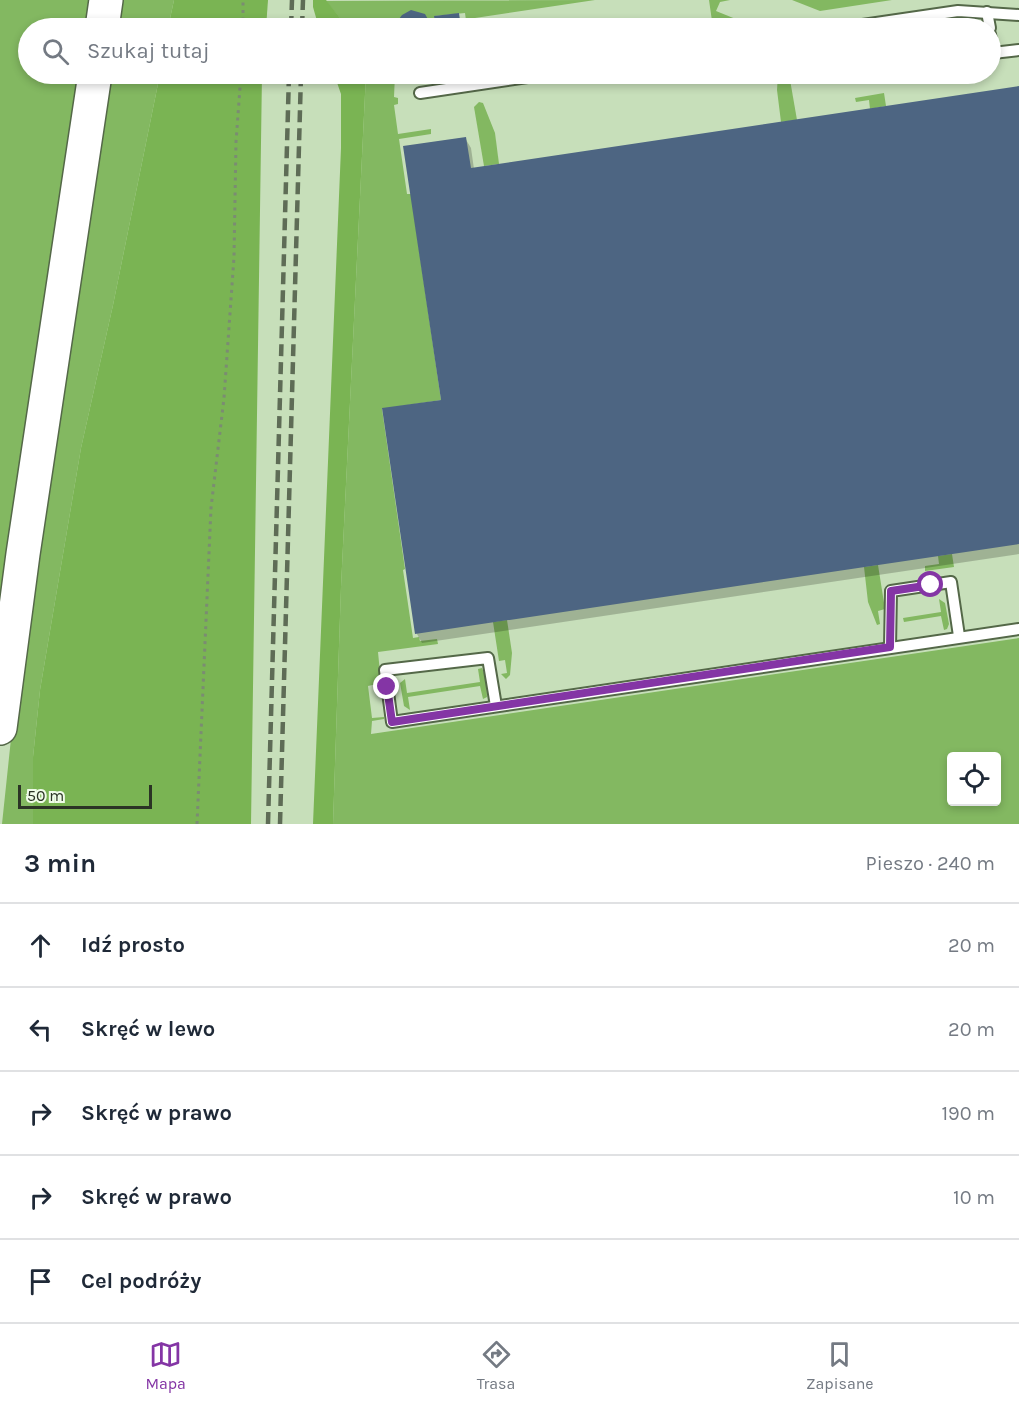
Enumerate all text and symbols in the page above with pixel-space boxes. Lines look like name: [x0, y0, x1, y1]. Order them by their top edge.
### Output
search box: [18, 18, 1001, 84]
icon: search: [39, 35, 72, 68]
text: Szukaj tutaj: [87, 38, 210, 64]
route start: [917, 571, 943, 597]
route end: [373, 673, 399, 699]
map controls: [947, 752, 1001, 806]
button: locate: [947, 752, 1001, 806]
scale bar: [18, 782, 152, 810]
text: 50 m: [27, 786, 64, 805]
text: 3 min: [24, 848, 96, 879]
text: Pieszo · 240 m: [866, 852, 995, 875]
icon: ahead: [24, 929, 57, 962]
text: Idź prosto: [81, 932, 185, 958]
text: 20 m: [948, 934, 995, 957]
icon: left: [24, 1013, 57, 1046]
text: Skręć w lewo: [81, 1016, 215, 1042]
text: 20 m: [948, 1018, 995, 1041]
icon: right: [24, 1097, 57, 1130]
text: Skręć w prawo: [81, 1100, 232, 1126]
text: 190 m: [941, 1102, 995, 1125]
icon: right: [24, 1181, 57, 1214]
text: Skręć w prawo: [81, 1184, 232, 1210]
text: 10 m: [953, 1186, 995, 1209]
icon: arrive: [24, 1265, 57, 1298]
text: Cel podróży: [81, 1268, 201, 1294]
tab: Mapa: [145, 1338, 186, 1393]
tab: Trasa: [477, 1338, 515, 1393]
tab: Zapisane: [806, 1338, 874, 1393]

